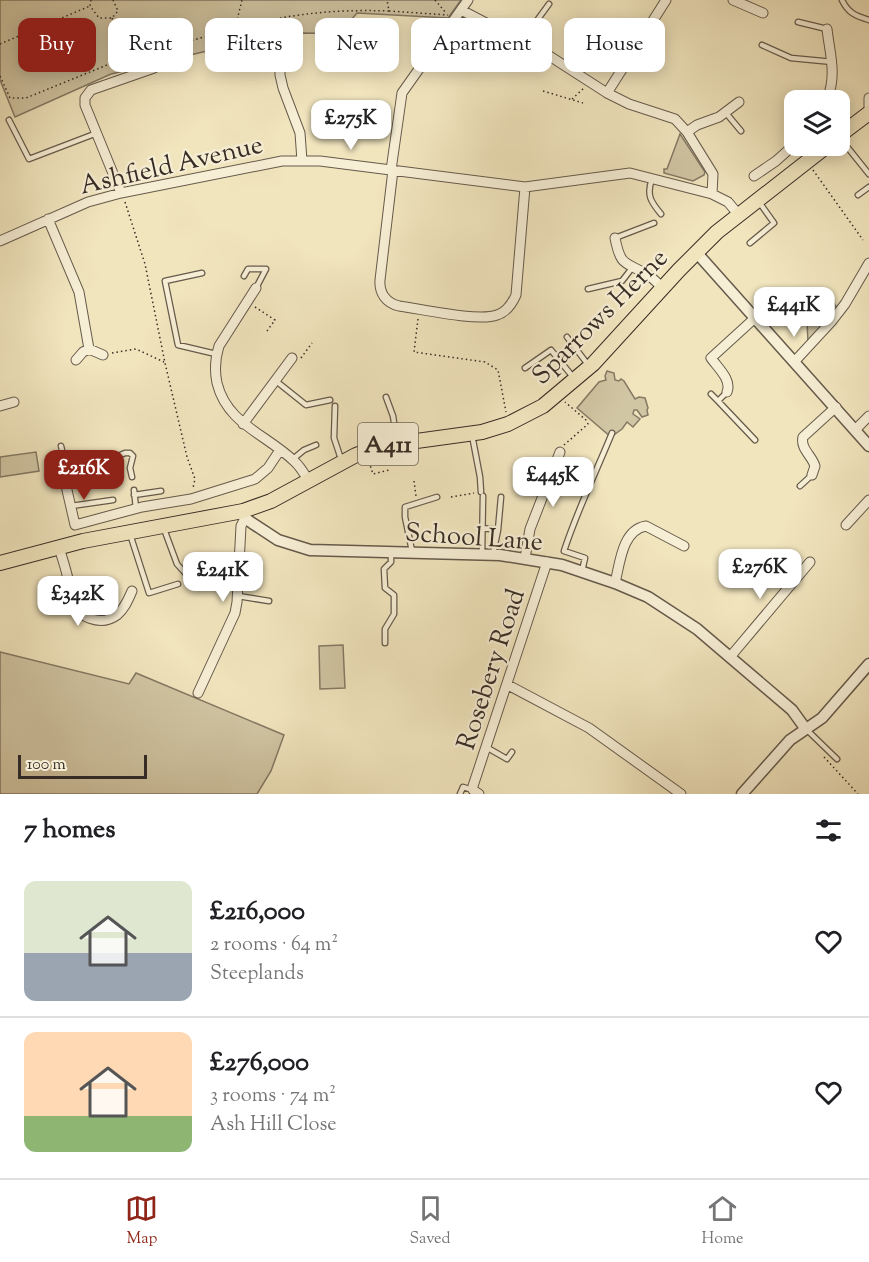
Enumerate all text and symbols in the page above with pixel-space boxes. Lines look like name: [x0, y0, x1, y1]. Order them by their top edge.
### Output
chip: Buy: [18, 18, 96, 72]
chip: Rent: [108, 18, 193, 72]
chip: Filters: [205, 18, 303, 72]
chip: New: [315, 18, 399, 72]
chip: Apartment: [411, 18, 552, 72]
chip: House: [564, 18, 665, 72]
map controls: [784, 90, 850, 156]
button: layers: [784, 90, 850, 156]
pin: £275K: [309, 100, 393, 151]
text: £275K: [325, 105, 377, 134]
street label: Ashfield Avenue: [76, 127, 267, 205]
street label: Sparrows Herne: [524, 241, 677, 394]
pin: £441K: [752, 287, 836, 338]
text: £441K: [768, 292, 820, 321]
road number: A411: [358, 423, 418, 465]
pin: £216K: [42, 450, 126, 501]
text: £216K: [58, 455, 110, 484]
pin: £445K: [511, 457, 595, 508]
text: £445K: [527, 462, 579, 491]
street label: School Lane: [404, 515, 544, 562]
pin: £276K: [718, 549, 802, 600]
pin: £241K: [181, 552, 265, 603]
text: £276K: [733, 554, 787, 583]
text: £241K: [197, 557, 249, 586]
pin: £342K: [36, 576, 120, 627]
text: £342K: [51, 581, 105, 610]
street label: Rosebery Road: [449, 584, 536, 755]
scale bar: [18, 752, 147, 780]
text: 100 m: [27, 754, 66, 777]
text: 7 homes: [24, 812, 115, 849]
icon: filters: [812, 814, 845, 847]
text: £216,000: [210, 894, 305, 931]
icon: home: [72, 905, 144, 977]
icon: heart: [812, 925, 845, 958]
text: 2 rooms · 64 m²: [210, 931, 338, 960]
text: Steeplands: [210, 960, 304, 989]
text: £276,000: [210, 1045, 309, 1082]
icon: home: [72, 1056, 144, 1128]
icon: heart: [812, 1076, 845, 1109]
text: 3 rooms · 74 m²: [210, 1082, 336, 1111]
text: Ash Hill Close: [210, 1111, 337, 1140]
tab: Map: [125, 1192, 158, 1251]
tab: Saved: [409, 1192, 451, 1251]
tab: Home: [702, 1192, 743, 1251]

